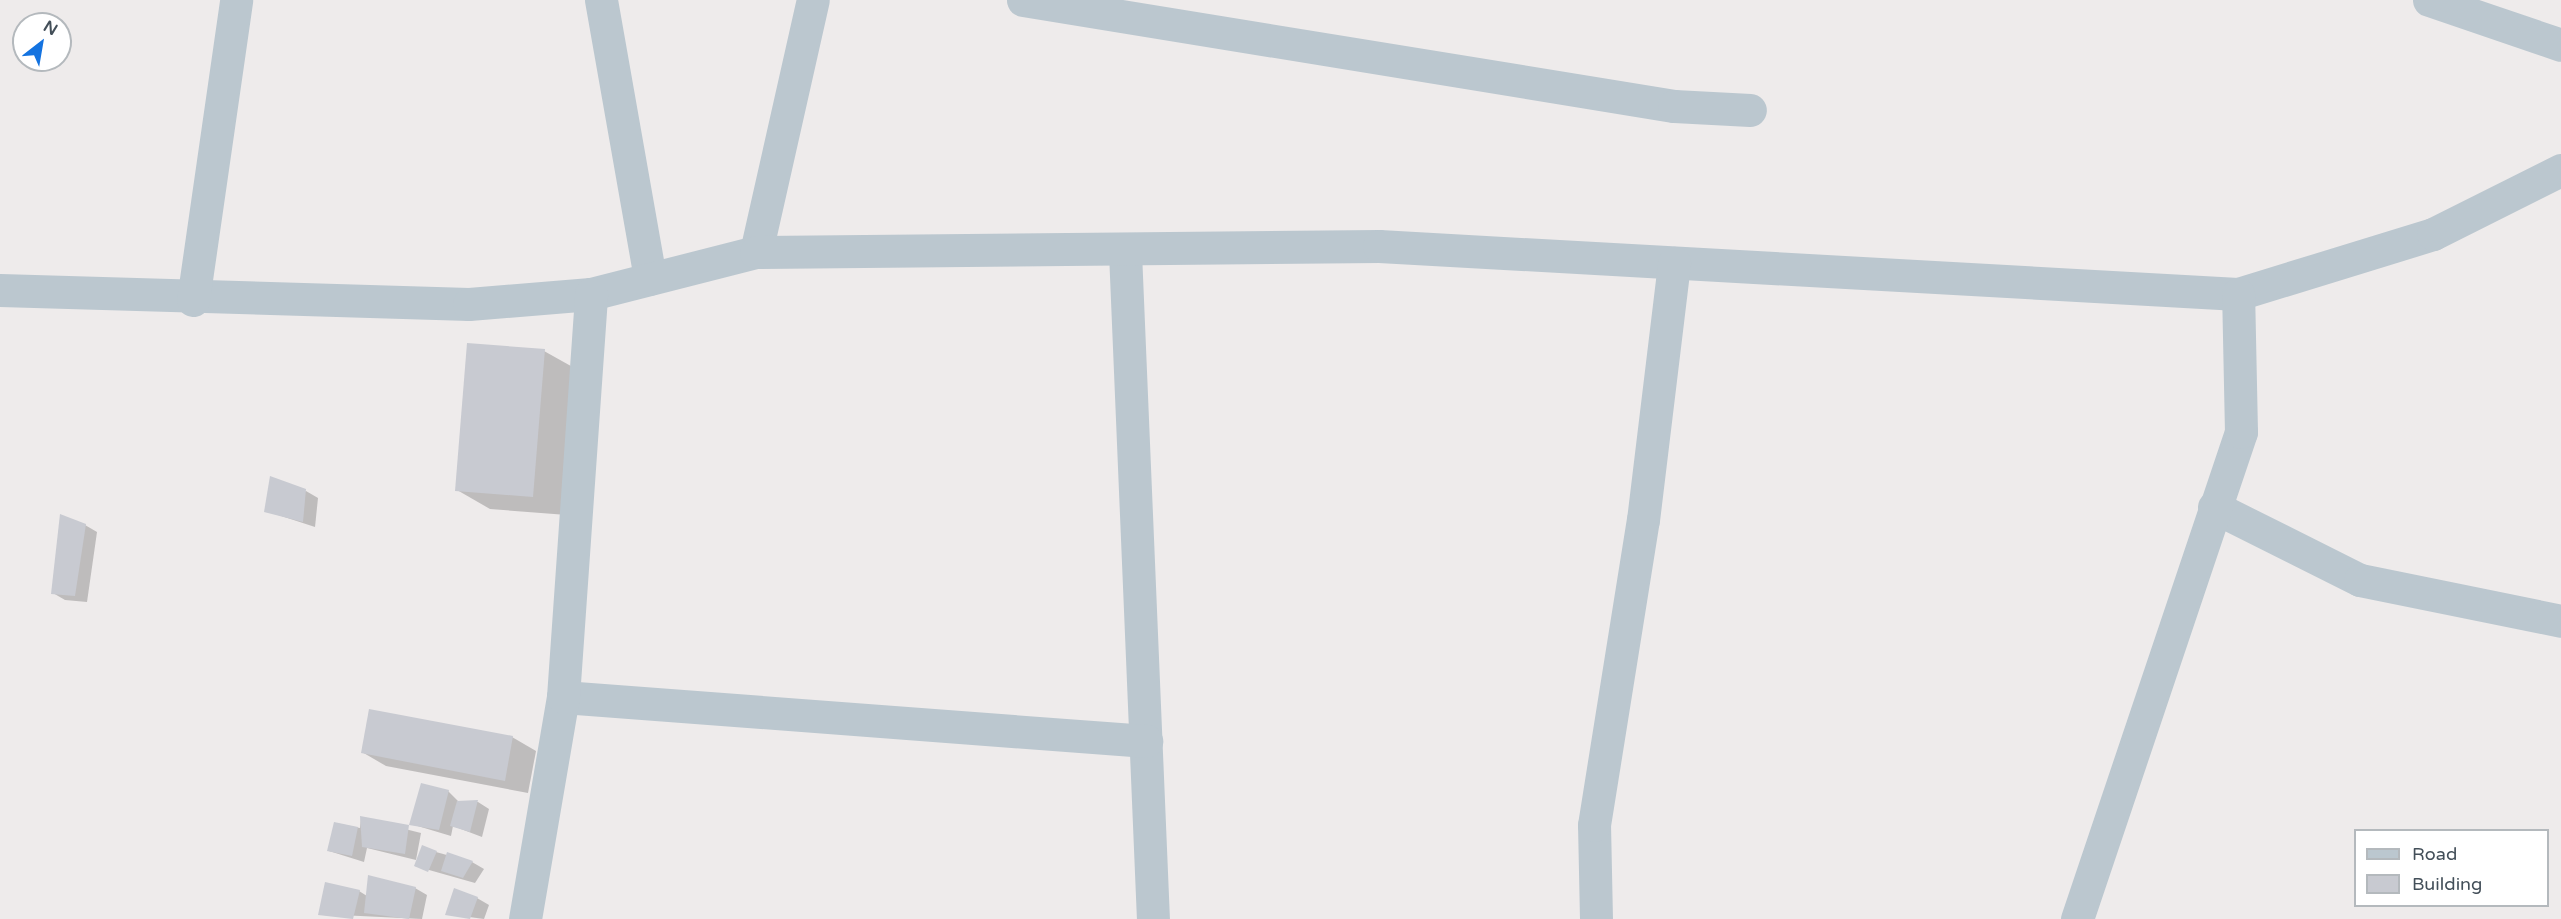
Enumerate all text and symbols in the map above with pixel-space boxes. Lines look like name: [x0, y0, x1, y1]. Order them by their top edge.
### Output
north arrow: [12, 12, 72, 72]
text: N: [40, 16, 61, 40]
legend: [2354, 829, 2549, 907]
text: Road: [2412, 843, 2457, 865]
text: Building: [2412, 873, 2482, 895]

